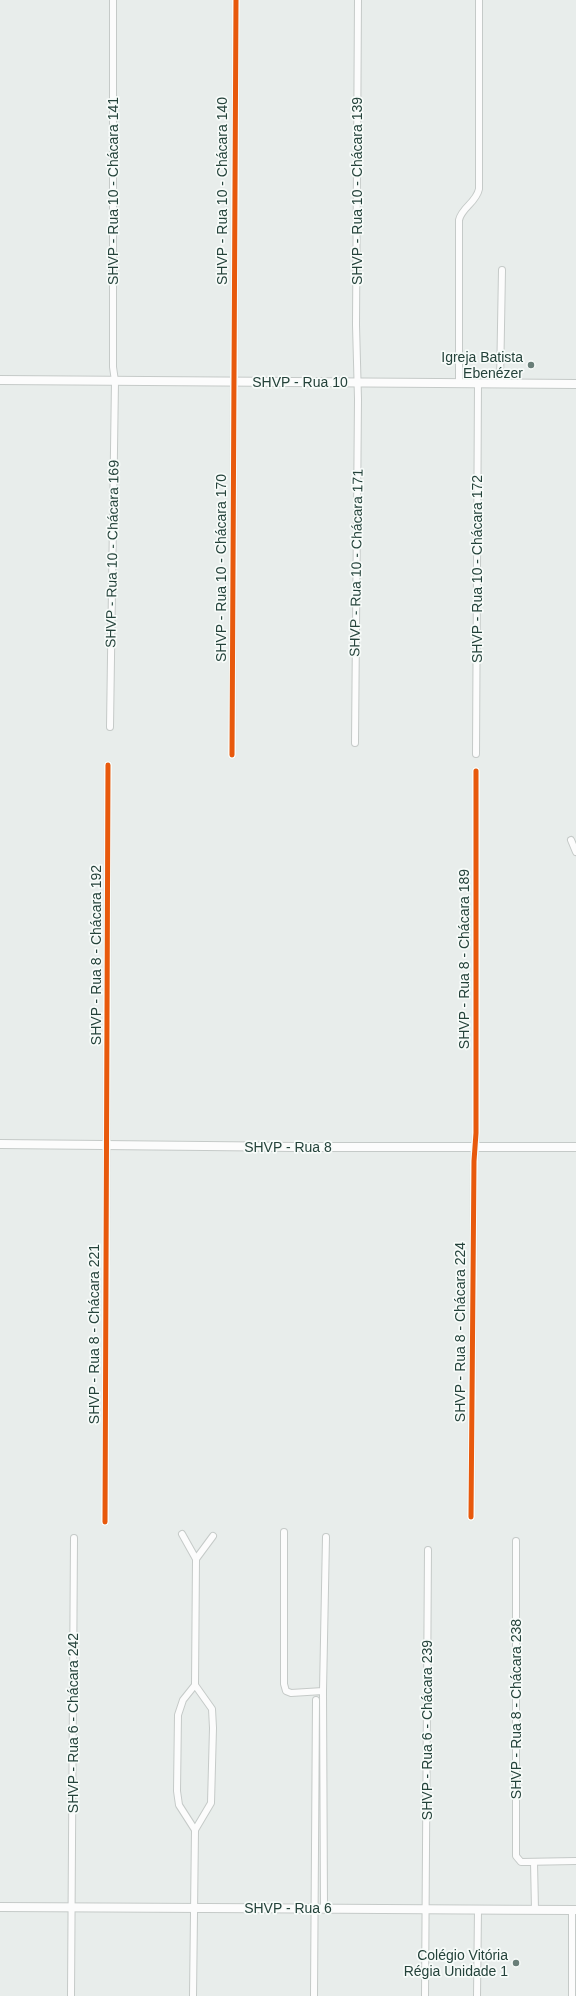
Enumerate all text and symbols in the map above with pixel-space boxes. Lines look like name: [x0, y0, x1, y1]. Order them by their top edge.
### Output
street label: SHVP - Rua 10 - Chácara 141: [105, 97, 121, 285]
street label: SHVP - Rua 10 - Chácara 140: [214, 97, 230, 285]
street label: SHVP - Rua 10 - Chácara 139: [349, 97, 365, 285]
place label: Igreja Batista Ebenézer: [441, 349, 523, 381]
marker: Igreja Batista Ebenézer: [526, 360, 536, 370]
street label: SHVP - Rua 10: [252, 374, 348, 390]
street label: SHVP - Rua 10 - Chácara 169: [102, 460, 122, 648]
street label: SHVP - Rua 10 - Chácara 171: [346, 469, 366, 657]
street label: SHVP - Rua 10 - Chácara 170: [213, 474, 229, 662]
street label: SHVP - Rua 10 - Chácara 172: [469, 475, 485, 663]
street label: SHVP - Rua 8 - Chácara 192: [88, 865, 104, 1045]
street label: SHVP - Rua 8 - Chácara 189: [456, 869, 472, 1049]
street label: SHVP - Rua 8: [244, 1139, 332, 1155]
street label: SHVP - Rua 8 - Chácara 224: [452, 1242, 468, 1422]
street label: SHVP - Rua 8 - Chácara 221: [86, 1244, 102, 1424]
street label: SHVP - Rua 8 - Chácara 238: [508, 1619, 524, 1799]
street label: SHVP - Rua 6 - Chácara 242: [65, 1633, 81, 1813]
street label: SHVP - Rua 6 - Chácara 239: [419, 1640, 435, 1820]
street label: SHVP - Rua 6: [244, 1900, 332, 1916]
place label: Colégio Vitória Régia Unidade 1: [404, 1947, 508, 1979]
marker: Colégio Vitória Régia Unidade 1: [511, 1958, 521, 1968]

